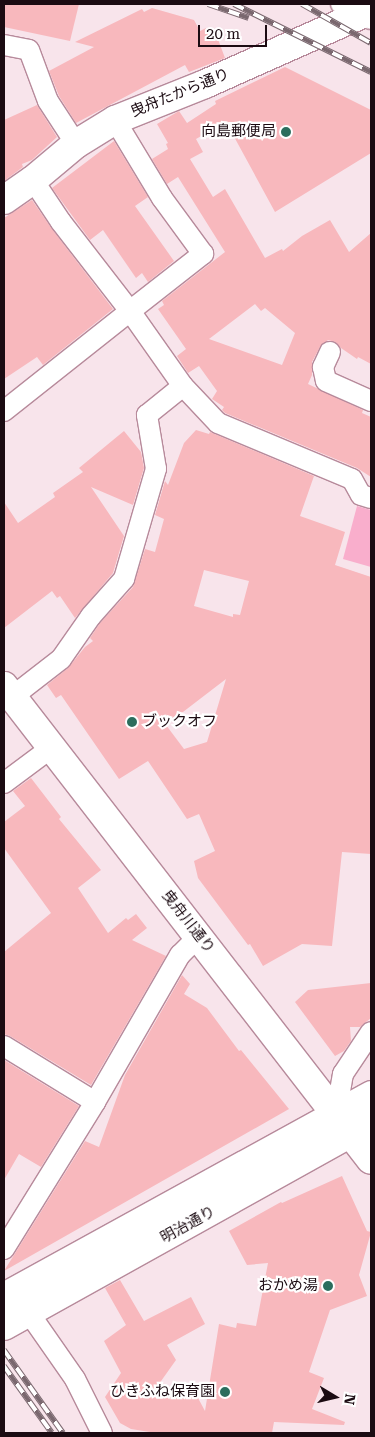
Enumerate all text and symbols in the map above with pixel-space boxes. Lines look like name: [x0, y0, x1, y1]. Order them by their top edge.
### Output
scale bar: [200, 15, 269, 47]
text: 20 m: [206, 25, 240, 43]
street label: 曳舟たから通り: [128, 65, 232, 121]
place label: 向島郵便局: [201, 123, 276, 141]
marker: 向島郵便局: [280, 126, 292, 138]
place label: ブックオフ: [142, 713, 217, 731]
marker: ブックオフ: [126, 716, 138, 728]
street label: 曳舟川通り: [158, 887, 218, 957]
street label: 明治通り: [157, 1203, 219, 1247]
place label: おかめ湯: [258, 1277, 318, 1295]
marker: おかめ湯: [322, 1280, 334, 1292]
north arrow: [310, 1372, 360, 1422]
place label: ひきふね保育園: [110, 1383, 215, 1401]
marker: ひきふね保育園: [219, 1386, 231, 1398]
text: N: [341, 1393, 359, 1406]

